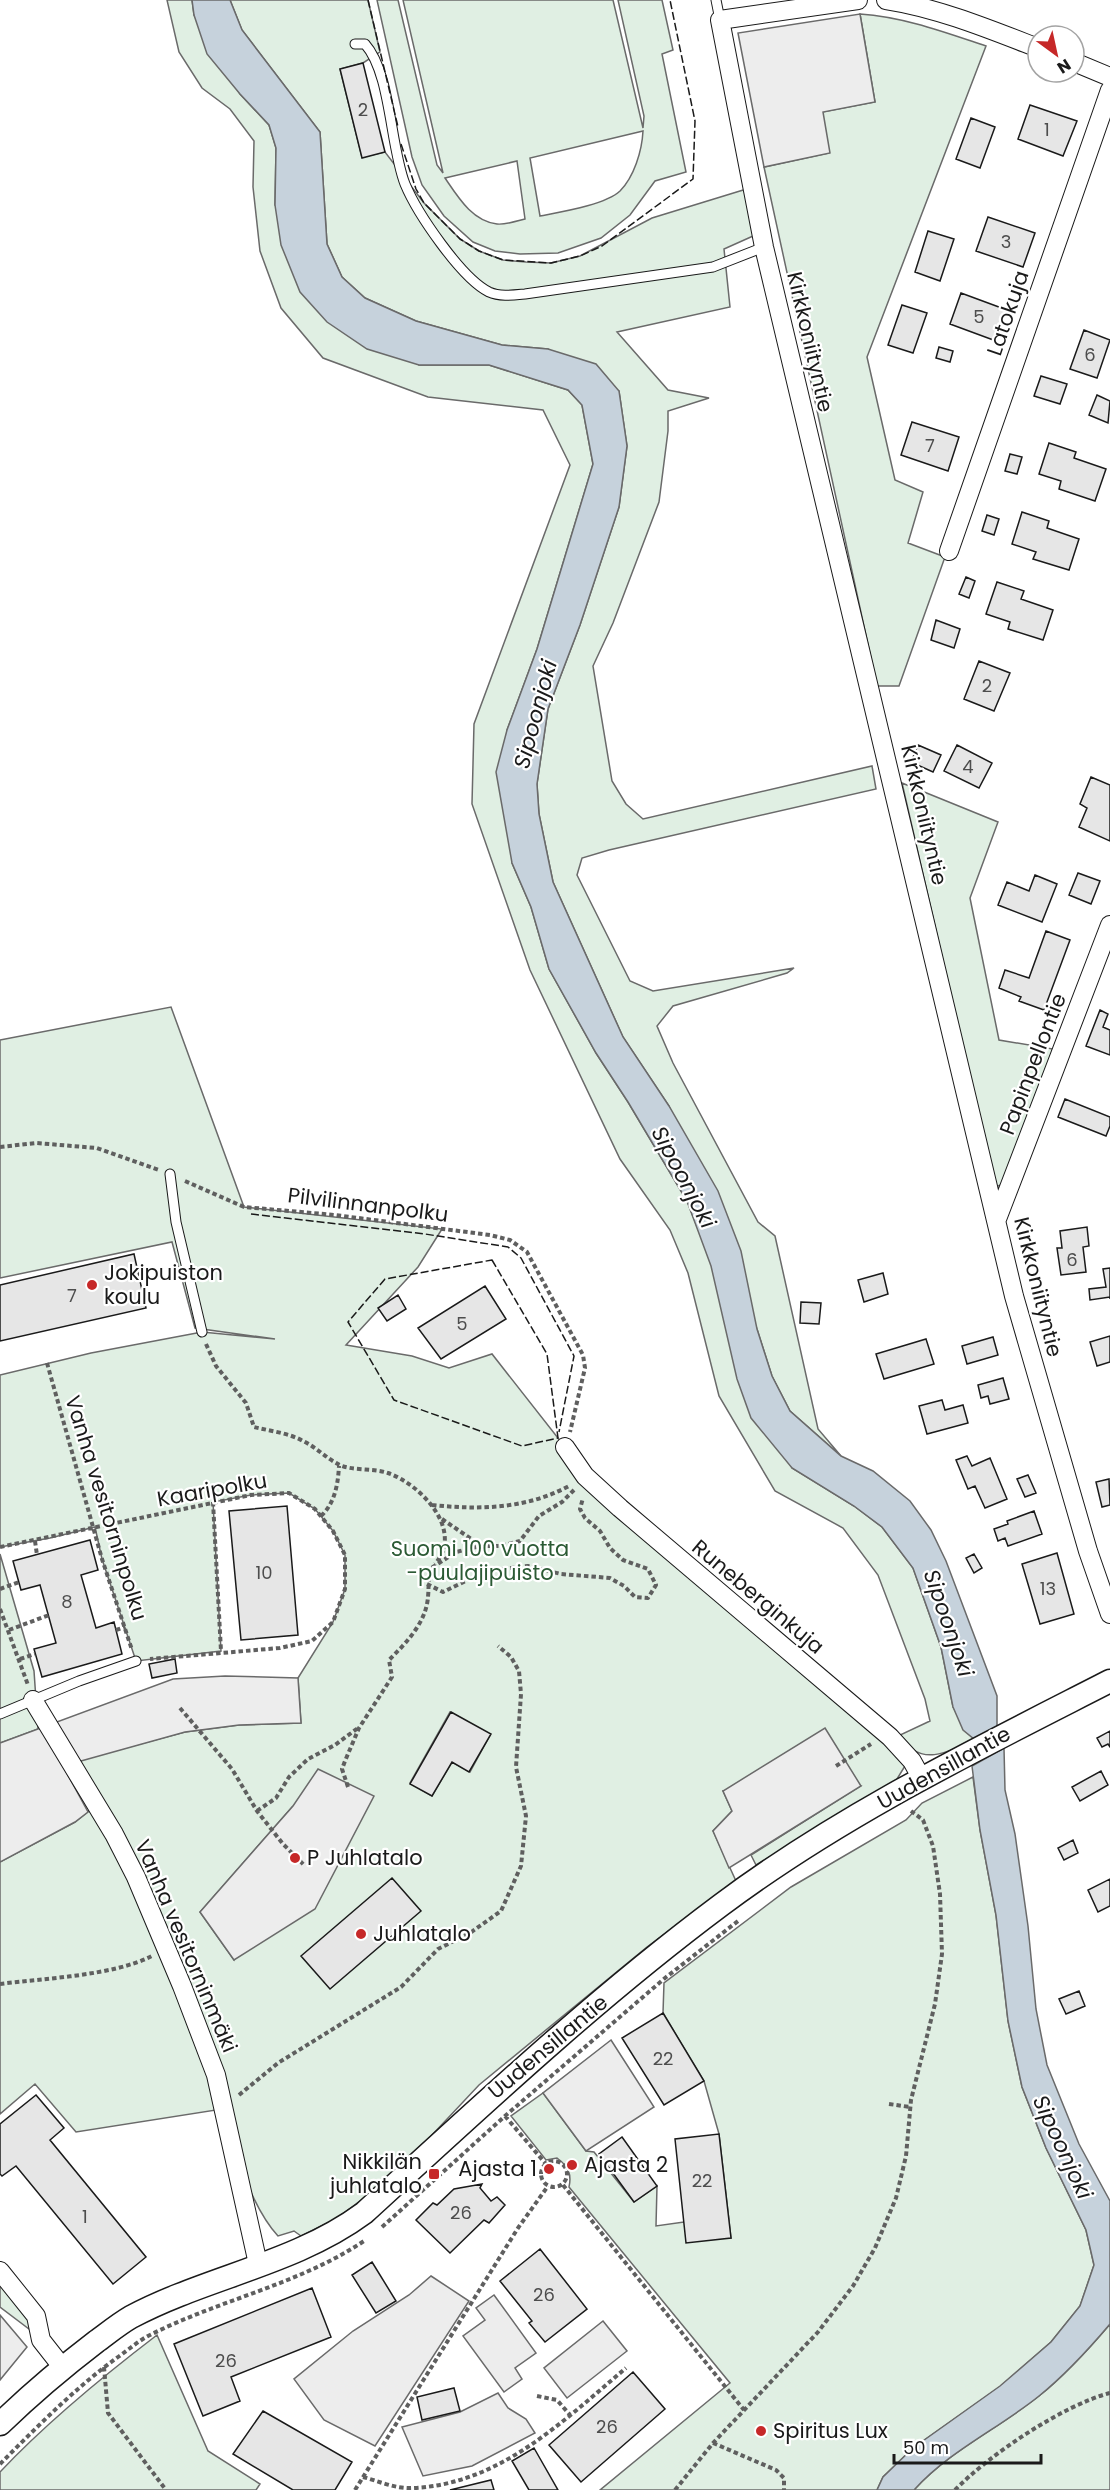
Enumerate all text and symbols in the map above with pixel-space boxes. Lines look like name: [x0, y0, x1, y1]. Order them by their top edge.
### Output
north arrow: [1026, 24, 1086, 84]
text: N: [1053, 53, 1075, 79]
house number: 2: [358, 97, 368, 122]
house number: 1: [1044, 117, 1050, 142]
house number: 3: [1001, 229, 1011, 254]
street label: Latokuja: [979, 267, 1036, 359]
street label: Kirkkoniityntie: [780, 269, 841, 415]
house number: 5: [973, 304, 985, 329]
house number: 6: [1084, 342, 1096, 367]
house number: 7: [925, 433, 935, 458]
water label: Sipoonjoki: [506, 656, 565, 772]
house number: 2: [982, 673, 992, 698]
street label: Kirkkoniityntie: [894, 742, 955, 888]
house number: 4: [962, 754, 974, 779]
street label: Papinpellontie: [992, 989, 1073, 1139]
water label: Sipoonjoki: [644, 1121, 724, 1234]
street label: Pilvilinnanpolku: [286, 1180, 450, 1229]
street label: Kirkkoniityntie: [1007, 1214, 1070, 1360]
house number: 6: [1066, 1247, 1078, 1272]
place label: Jokipuiston koulu: [104, 1258, 223, 1311]
marker: Jokipuiston koulu: [85, 1278, 99, 1292]
house number: 7: [67, 1283, 77, 1308]
house number: 5: [456, 1311, 468, 1336]
street label: Vanha vesitorninpolku: [58, 1392, 155, 1624]
street label: Kaaripolku: [155, 1466, 269, 1513]
street label: Runeberginkuja: [686, 1533, 831, 1660]
park label: Suomi 100 vuotta -puulajipuisto: [391, 1534, 569, 1587]
house number: 10: [255, 1560, 273, 1585]
water label: Sipoonjoki: [916, 1565, 982, 1682]
house number: 13: [1040, 1576, 1056, 1601]
house number: 8: [61, 1589, 73, 1614]
street label: Uudensillantie: [872, 1719, 1016, 1816]
street label: Vanha vesitorninmäki: [128, 1835, 245, 2057]
place label: P Juhlatalo: [307, 1843, 423, 1872]
marker: P Juhlatalo: [288, 1851, 302, 1865]
place label: Juhlatalo: [373, 1919, 471, 1948]
marker: Juhlatalo: [354, 1927, 368, 1941]
street label: Uudensillantie: [482, 1988, 614, 2105]
house number: 22: [653, 2046, 673, 2071]
water label: Sipoonjoki: [1025, 2090, 1100, 2205]
place label: Nikkilän juhlatalo: [329, 2147, 422, 2200]
place label: Ajasta 2: [584, 2150, 668, 2179]
place label: Ajasta 1: [458, 2154, 537, 2183]
marker: Ajasta 2: [565, 2158, 579, 2172]
marker: Ajasta 1: [542, 2162, 556, 2176]
marker: Nikkilän juhlatalo: [427, 2167, 441, 2181]
house number: 22: [692, 2168, 712, 2193]
house number: 26: [450, 2200, 472, 2225]
house number: 1: [82, 2204, 88, 2229]
house number: 26: [533, 2282, 555, 2307]
house number: 26: [215, 2348, 237, 2373]
house number: 26: [596, 2414, 618, 2439]
place label: Spiritus Lux: [773, 2416, 888, 2445]
marker: Spiritus Lux: [754, 2424, 768, 2438]
scale bar: [894, 2427, 1041, 2465]
text: 50 m: [903, 2435, 949, 2460]

